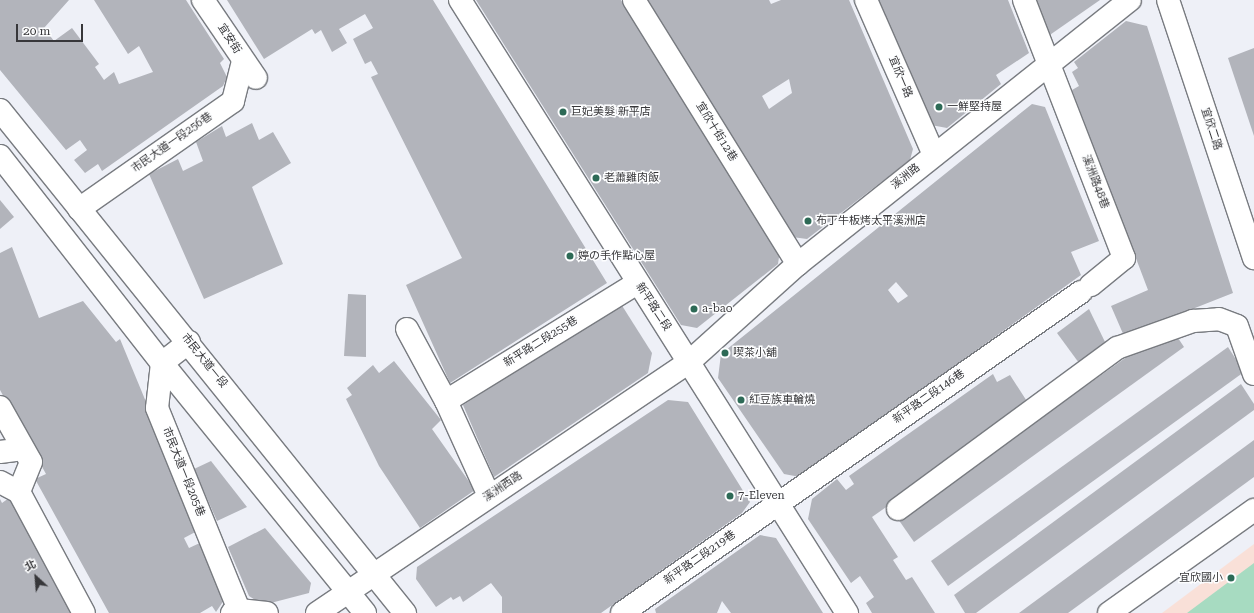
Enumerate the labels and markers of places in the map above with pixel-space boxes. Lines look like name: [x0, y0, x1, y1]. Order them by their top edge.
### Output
place label: 一鮮堅持屋: [947, 100, 1002, 114]
marker: 一鮮堅持屋: [934, 102, 944, 112]
place label: 巨妃美髮 新平店: [571, 105, 651, 119]
marker: 巨妃美髮 新平店: [558, 107, 568, 117]
place label: 老蕭雞肉飯: [604, 171, 659, 185]
marker: 老蕭雞肉飯: [591, 173, 601, 183]
place label: 布丁牛板烤太平溪洲店: [816, 214, 926, 228]
marker: 布丁牛板烤太平溪洲店: [803, 216, 813, 226]
place label: 婷の手作點心屋: [578, 249, 655, 263]
marker: 婷の手作點心屋: [565, 251, 575, 261]
place label: a-bao: [702, 302, 732, 316]
marker: a-bao: [689, 304, 699, 314]
place label: 喫茶小舖: [733, 346, 777, 360]
marker: 喫茶小舖: [720, 348, 730, 358]
place label: 紅豆族車輪燒: [749, 393, 815, 407]
marker: 紅豆族車輪燒: [736, 395, 746, 405]
place label: 7-Eleven: [738, 489, 785, 503]
marker: 7-Eleven: [725, 491, 735, 501]
place label: 宜欣國小: [1179, 571, 1223, 585]
marker: 宜欣國小: [1226, 573, 1236, 583]

